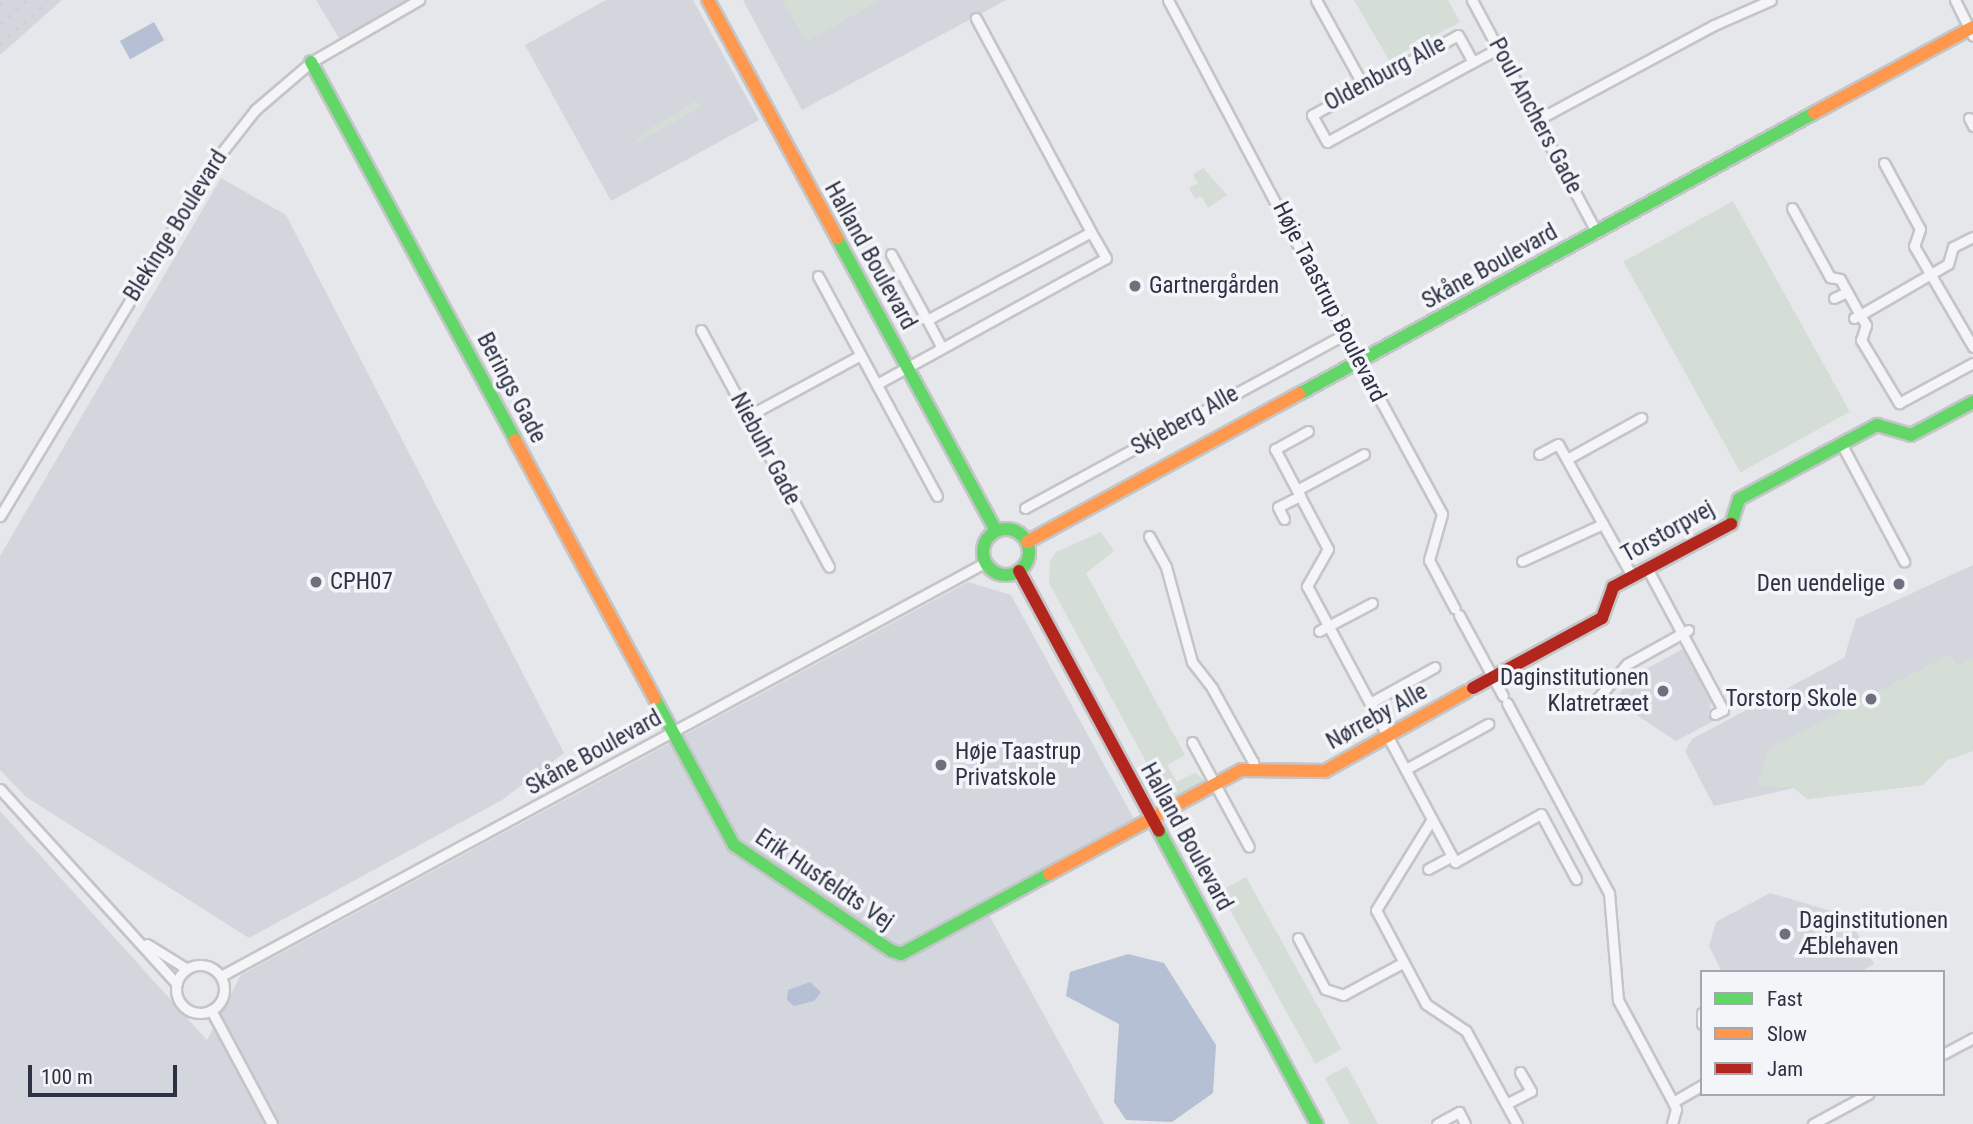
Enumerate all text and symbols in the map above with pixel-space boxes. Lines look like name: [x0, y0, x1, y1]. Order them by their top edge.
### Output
street label: Oldenburg Alle: [1320, 31, 1450, 117]
street label: Poul Anchers Gade: [1482, 33, 1588, 199]
street label: Blekinge Boulevard: [119, 145, 233, 307]
street label: Halland Boulevard: [818, 177, 922, 335]
street label: Høje Taastrup Boulevard: [1266, 197, 1392, 407]
street label: Skåne Boulevard: [1417, 218, 1563, 316]
place label: Gartnergården: [1149, 272, 1279, 300]
marker: Gartnergården: [1127, 278, 1143, 294]
street label: Berings Gade: [470, 328, 552, 448]
street label: Skjeberg Alle: [1127, 380, 1243, 462]
street label: Niebuhr Gade: [724, 388, 806, 510]
street label: Torstorpvej: [1617, 495, 1719, 569]
place label: CPH07: [330, 568, 393, 596]
place label: Den uendelige: [1757, 570, 1885, 598]
marker: CPH07: [308, 574, 324, 590]
marker: Den uendelige: [1891, 576, 1907, 592]
place label: Daginstitutionen Klatretræet: [1500, 664, 1649, 718]
street label: Nørreby Alle: [1322, 678, 1432, 756]
marker: Daginstitutionen Klatretræet: [1655, 683, 1671, 699]
place label: Torstorp Skole: [1725, 685, 1857, 713]
marker: Torstorp Skole: [1863, 691, 1879, 707]
street label: Skåne Boulevard: [521, 704, 667, 802]
place label: Høje Taastrup Privatskole: [955, 738, 1081, 792]
marker: Høje Taastrup Privatskole: [933, 757, 949, 773]
street label: Halland Boulevard: [1134, 758, 1238, 916]
street label: Erik Husfeldts Vej: [750, 824, 898, 936]
place label: Daginstitutionen Æblehaven: [1799, 907, 1948, 961]
marker: Daginstitutionen Æblehaven: [1777, 926, 1793, 942]
legend: [1700, 970, 1945, 1096]
text: Fast: [1767, 987, 1803, 1011]
text: Slow: [1767, 1022, 1807, 1046]
scale bar: [32, 1050, 180, 1094]
text: Jam: [1767, 1057, 1803, 1081]
text: 100 m: [41, 1065, 93, 1089]

